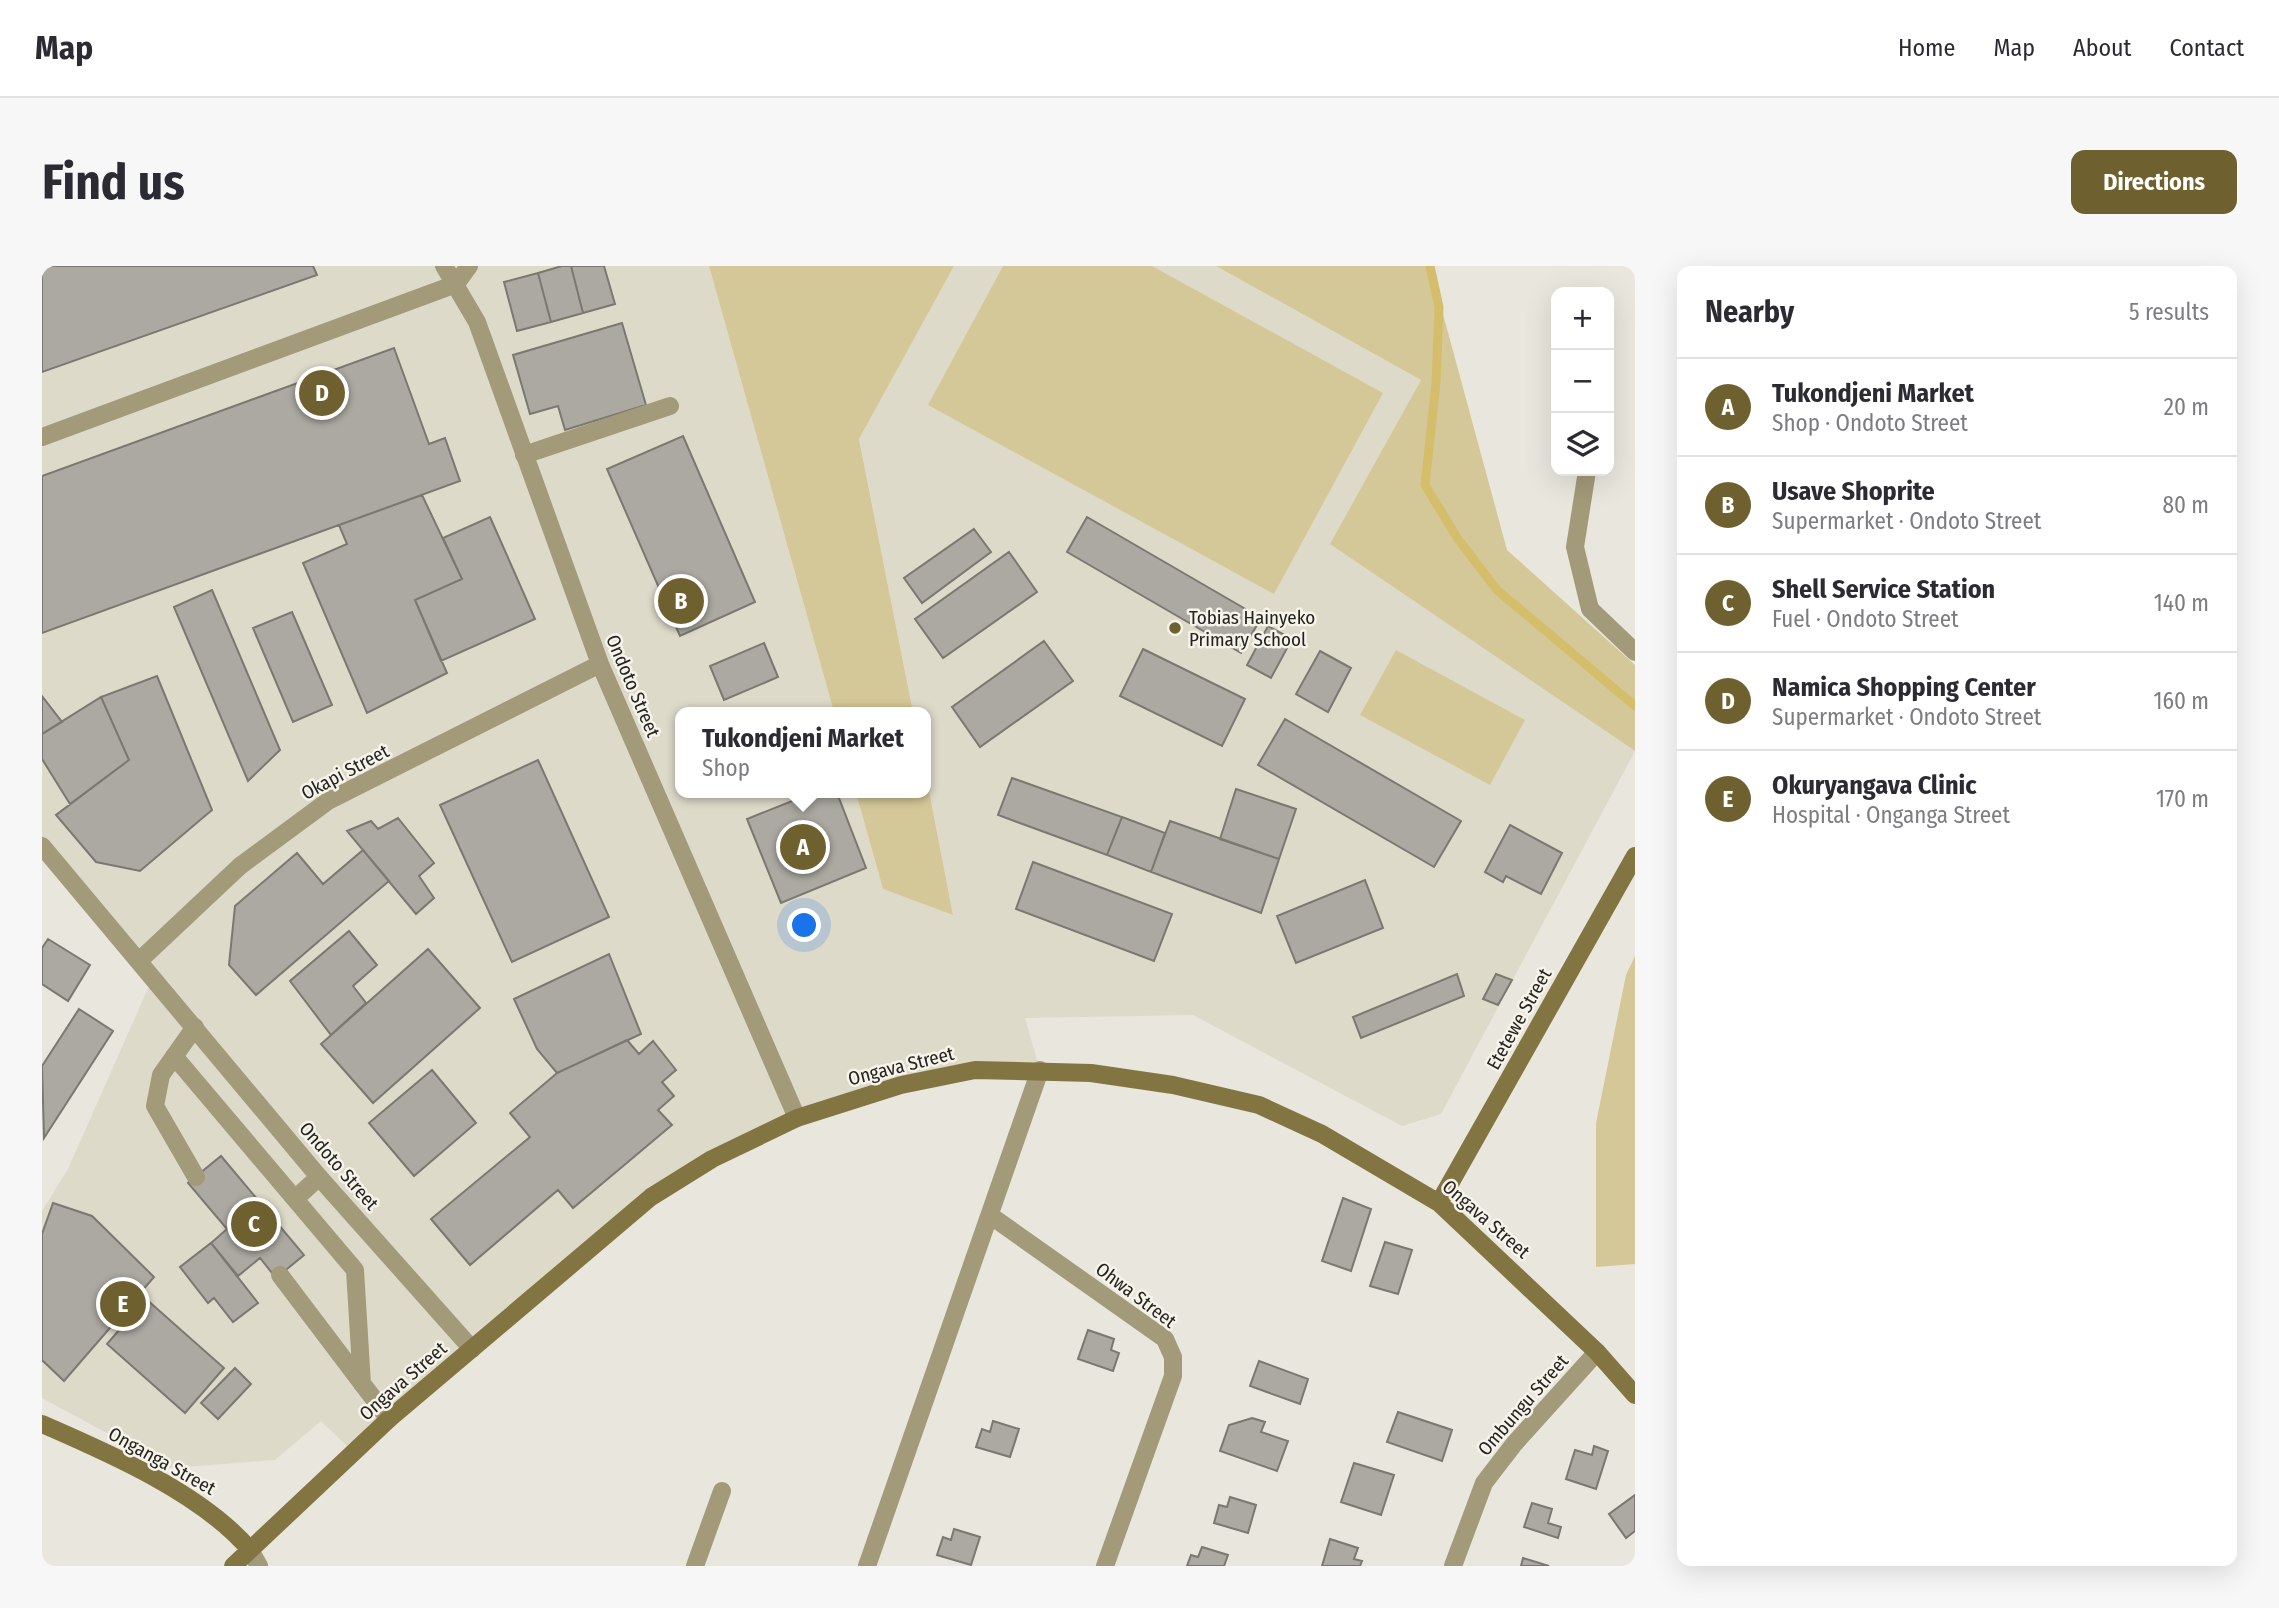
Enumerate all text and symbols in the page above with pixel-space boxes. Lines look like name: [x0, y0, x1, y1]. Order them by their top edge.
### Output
text: Map: [35, 28, 93, 68]
text: Home: [1898, 34, 1955, 62]
text: Map: [1993, 34, 2035, 62]
text: About: [2073, 34, 2131, 62]
text: Contact: [2169, 34, 2244, 62]
button: Directions: [2071, 150, 2237, 214]
text: Find us: [42, 153, 185, 212]
map controls: [1551, 287, 1614, 476]
button: +: [1551, 287, 1614, 350]
text: Nearby: [1705, 294, 1794, 330]
text: 5 results: [2129, 298, 2209, 326]
button: −: [1551, 350, 1614, 413]
pin: D: [299, 367, 345, 419]
text: Tukondjeni Market: [1772, 378, 1974, 409]
text: A: [1722, 393, 1734, 421]
text: 20 m: [2164, 393, 2209, 421]
text: Shop · Ondoto Street: [1772, 409, 1968, 437]
button: layers: [1551, 413, 1614, 476]
text: Usave Shoprite: [1772, 476, 1935, 507]
text: B: [1722, 491, 1734, 519]
text: 80 m: [2162, 491, 2209, 519]
text: Supermarket · Ondoto Street: [1772, 507, 2041, 535]
text: Shell Service Station: [1772, 574, 1995, 605]
pin: B: [658, 575, 704, 627]
text: C: [1722, 589, 1734, 617]
text: 140 m: [2154, 589, 2209, 617]
text: Fuel · Ondoto Street: [1772, 605, 1959, 633]
place label: Tobias Hainyeko Primary School: [1189, 606, 1315, 651]
marker: Tobias Hainyeko Primary School: [1167, 620, 1183, 636]
street label: Ondoto Street: [601, 631, 665, 741]
text: Namica Shopping Center: [1772, 672, 2036, 703]
text: D: [1721, 687, 1735, 715]
text: 160 m: [2154, 687, 2209, 715]
text: Supermarket · Ondoto Street: [1772, 703, 2041, 731]
popup: [675, 707, 931, 798]
text: Tukondjeni Market: [702, 723, 904, 754]
street label: Okapi Street: [297, 739, 393, 805]
text: Shop: [702, 754, 750, 782]
text: Okuryangava Clinic: [1772, 770, 1977, 801]
text: E: [1723, 785, 1733, 813]
text: 170 m: [2156, 785, 2209, 813]
text: Hospital · Onganga Street: [1772, 801, 2010, 829]
pin: A: [780, 821, 826, 873]
your location: [787, 908, 821, 942]
street label: Etetewe Street: [1482, 964, 1557, 1074]
street label: Ongava Street: [846, 1042, 957, 1090]
street label: Ondoto Street: [294, 1117, 384, 1215]
street label: Ongava Street: [1438, 1175, 1535, 1264]
pin: C: [231, 1198, 277, 1250]
street label: Ohwa Street: [1091, 1257, 1181, 1333]
pin: E: [100, 1278, 146, 1330]
street label: Ongava Street: [355, 1336, 452, 1425]
street label: Ombungu Street: [1473, 1349, 1574, 1460]
street label: Onganga Street: [104, 1422, 220, 1500]

